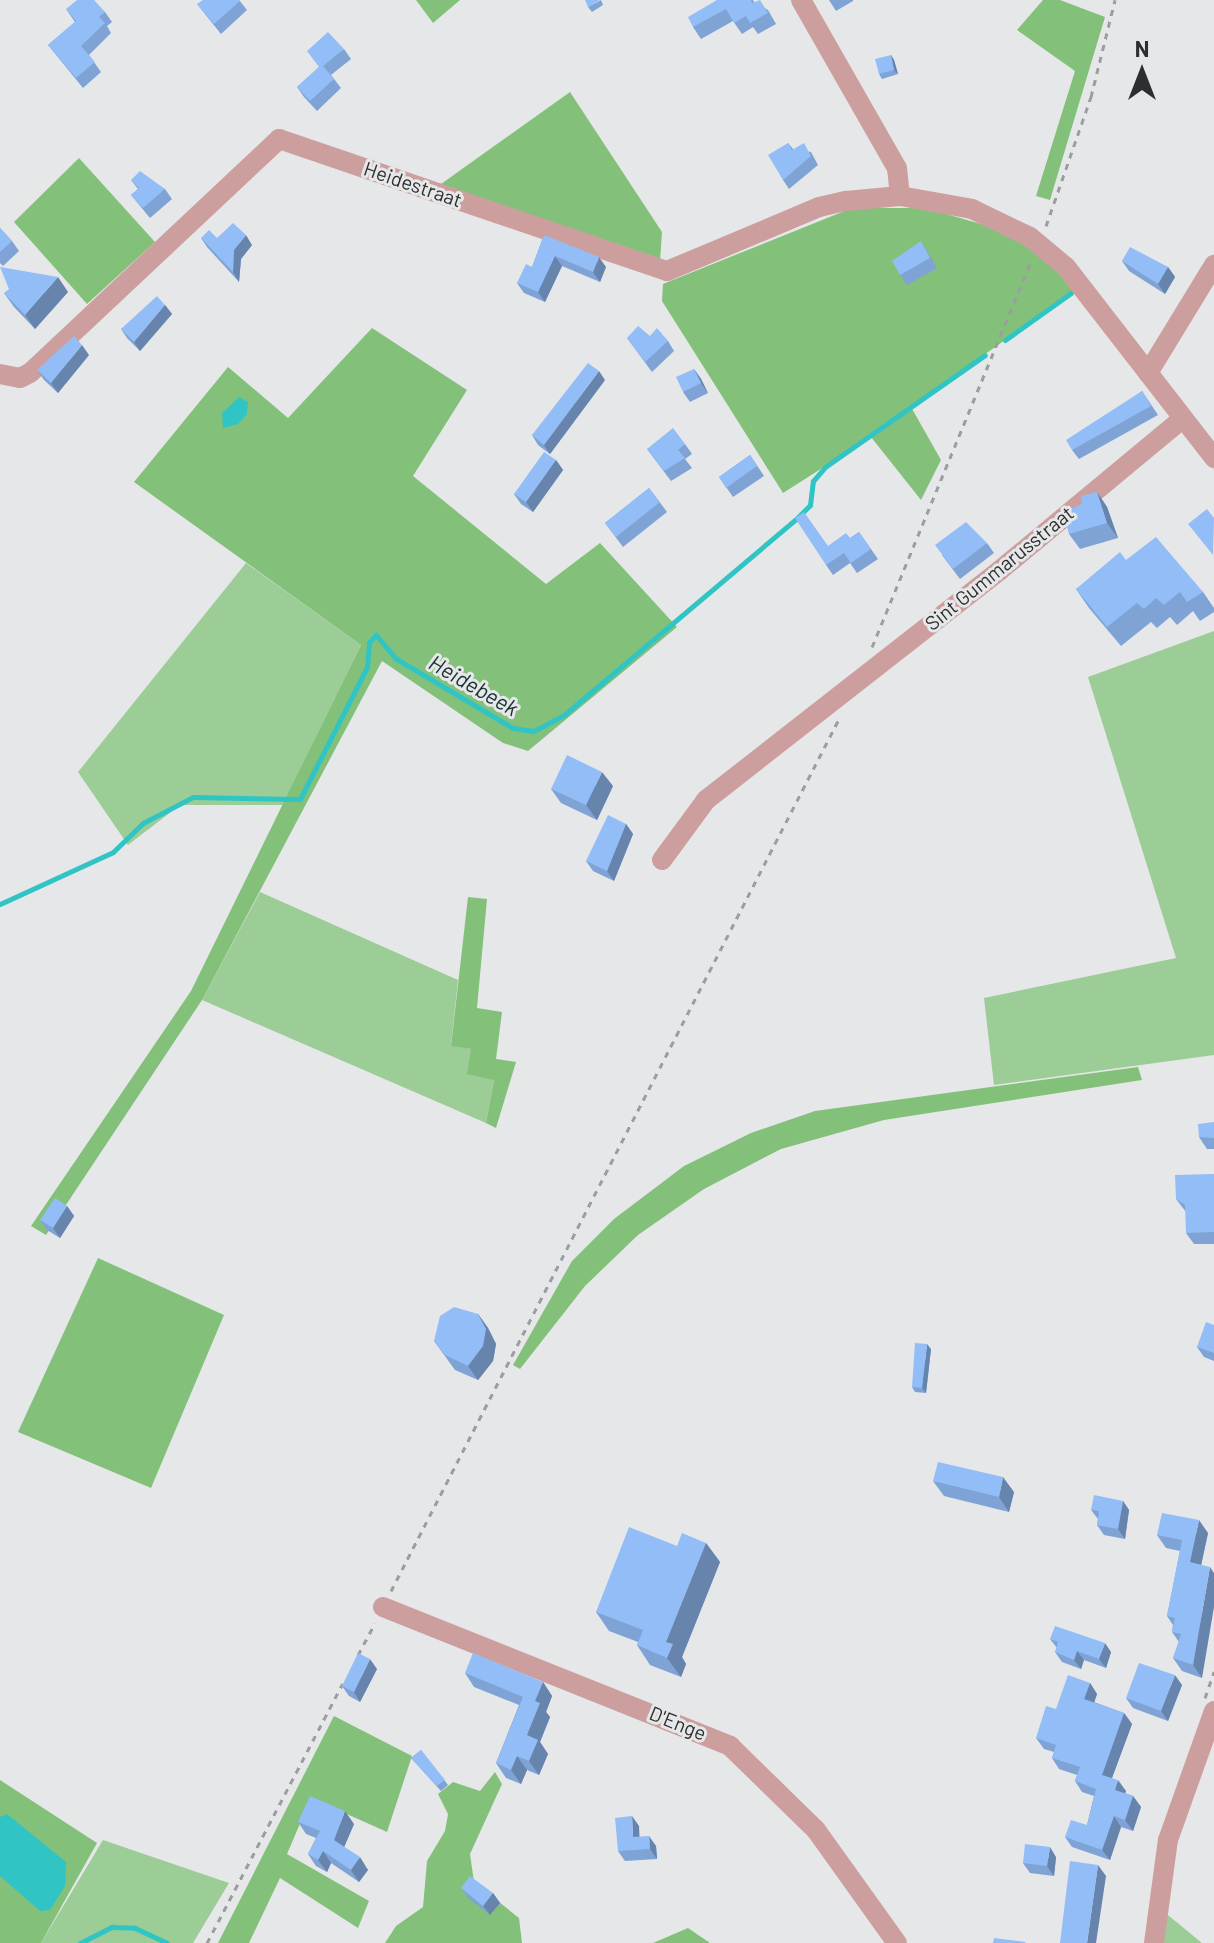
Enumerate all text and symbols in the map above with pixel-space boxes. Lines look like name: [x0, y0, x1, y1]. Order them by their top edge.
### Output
north arrow: [1102, 32, 1182, 112]
text: N: [1135, 35, 1149, 61]
street label: Heidestraat: [361, 156, 465, 212]
street label: Sint Gummarusstraat: [920, 501, 1078, 635]
water label: Heidebeek: [425, 649, 523, 721]
street label: D'Enge: [646, 1701, 710, 1745]

